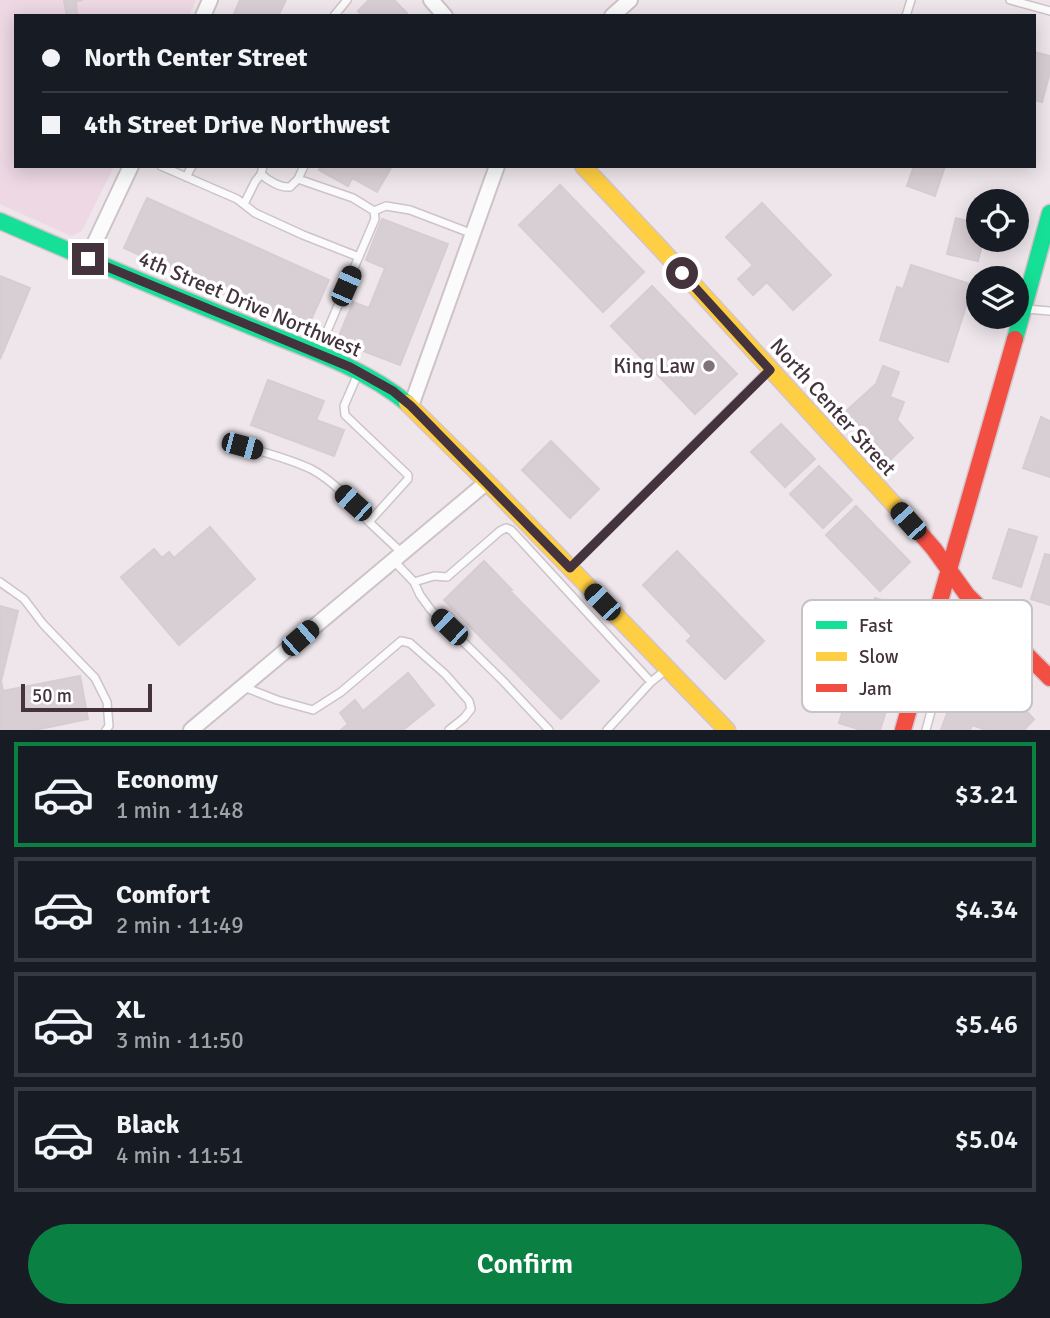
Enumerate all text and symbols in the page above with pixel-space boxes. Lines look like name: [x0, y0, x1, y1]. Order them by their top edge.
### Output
text: North Center Street: [84, 42, 308, 74]
text: 4th Street Drive Northwest: [84, 109, 390, 141]
map controls: [966, 189, 1029, 329]
button: locate: [966, 189, 1029, 252]
route end: [72, 243, 104, 275]
street label: 4th Street Drive Northwest: [135, 245, 365, 363]
route start: [666, 257, 698, 289]
car: [328, 263, 365, 309]
button: layers: [966, 266, 1029, 329]
street label: North Center Street: [764, 333, 902, 481]
place label: King Law: [613, 353, 695, 379]
marker: King Law: [701, 358, 717, 374]
car: [219, 430, 266, 462]
car: [331, 481, 376, 525]
car: [887, 498, 930, 544]
car: [580, 580, 625, 624]
legend: [802, 600, 1032, 712]
car: [427, 605, 472, 649]
text: Fast: [859, 614, 893, 638]
car: [278, 616, 323, 660]
text: Slow: [859, 645, 899, 669]
text: Jam: [859, 677, 892, 701]
scale bar: [21, 681, 152, 713]
text: 50 m: [32, 684, 72, 708]
icon: car: [32, 763, 95, 826]
text: Economy: [116, 764, 218, 796]
text: $3.21: [955, 779, 1018, 811]
text: 1 min · 11:48: [116, 796, 244, 825]
icon: car: [32, 878, 95, 941]
text: Comfort: [116, 879, 210, 911]
text: $4.34: [955, 894, 1018, 926]
text: 2 min · 11:49: [116, 911, 244, 940]
icon: car: [32, 993, 95, 1056]
text: XL: [116, 994, 146, 1026]
text: $5.46: [955, 1009, 1018, 1041]
text: 3 min · 11:50: [116, 1026, 244, 1055]
icon: car: [32, 1108, 95, 1171]
text: Black: [116, 1109, 179, 1141]
text: $5.04: [955, 1124, 1018, 1156]
text: 4 min · 11:51: [116, 1141, 244, 1170]
button: Confirm: [28, 1224, 1022, 1304]

